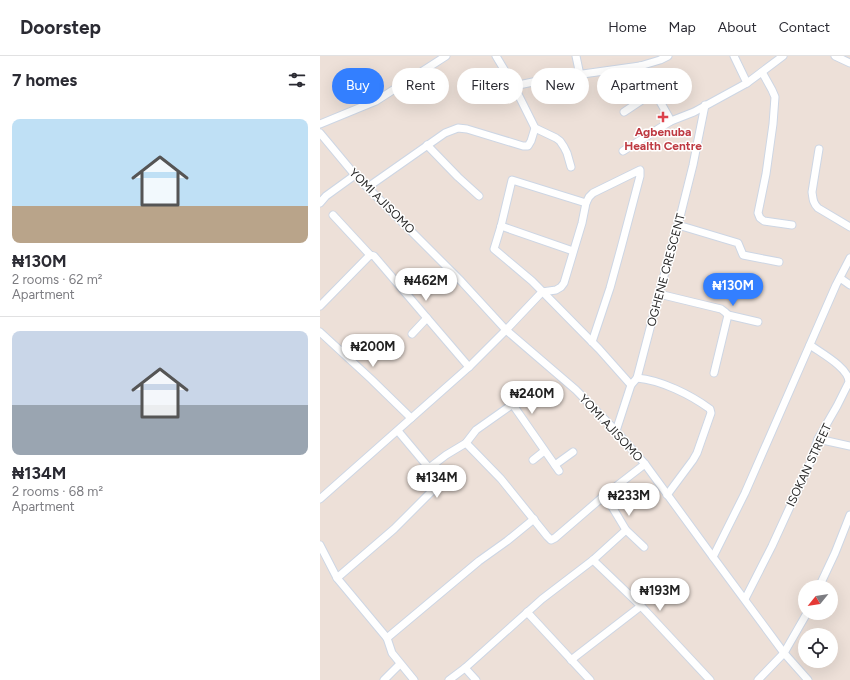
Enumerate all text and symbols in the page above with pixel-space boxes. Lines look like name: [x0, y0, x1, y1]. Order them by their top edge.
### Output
text: Doorstep: [20, 16, 101, 39]
text: Home: [608, 19, 647, 36]
text: Map: [669, 19, 696, 36]
text: About: [718, 19, 757, 36]
text: Contact: [779, 19, 830, 36]
chip: Buy: [332, 68, 384, 104]
chip: Rent: [392, 68, 449, 104]
chip: Filters: [457, 68, 523, 104]
chip: New: [531, 68, 589, 104]
chip: Apartment: [597, 68, 692, 104]
icon: filters: [286, 69, 308, 91]
text: 7 homes: [12, 70, 77, 90]
marker: Agbenuba Health Centre: [657, 111, 669, 123]
place label: Agbenuba Health Centre: [624, 125, 702, 153]
icon: home: [124, 145, 196, 217]
street label: YOMI AJISOMO: [346, 165, 418, 237]
street label: OGHENE CRESCENT: [644, 212, 688, 328]
text: ₦130M: [12, 251, 67, 271]
pin: ₦462M: [398, 268, 454, 302]
text: 2 rooms · 62 m²: [12, 272, 102, 287]
text: ₦462M: [404, 273, 448, 288]
pin: ₦130M: [705, 273, 761, 307]
text: ₦130M: [712, 278, 754, 293]
text: Apartment: [12, 287, 75, 302]
pin: ₦200M: [345, 334, 401, 368]
text: ₦200M: [351, 339, 395, 354]
icon: home: [124, 357, 196, 429]
pin: ₦240M: [504, 381, 560, 415]
text: ₦240M: [510, 386, 554, 401]
street label: YOMI AJISOMO: [576, 392, 646, 464]
street label: ISOKAN STREET: [784, 421, 835, 509]
text: ₦134M: [12, 463, 66, 483]
pin: ₦134M: [409, 465, 465, 499]
text: ₦134M: [416, 470, 458, 485]
pin: ₦233M: [601, 483, 657, 517]
text: 2 rooms · 68 m²: [12, 484, 103, 499]
text: ₦233M: [608, 488, 650, 503]
text: Apartment: [12, 499, 75, 514]
pin: ₦193M: [632, 578, 688, 612]
north arrow: [798, 580, 838, 620]
map controls: [798, 580, 838, 668]
text: ₦193M: [640, 583, 680, 598]
button: locate: [798, 628, 838, 668]

